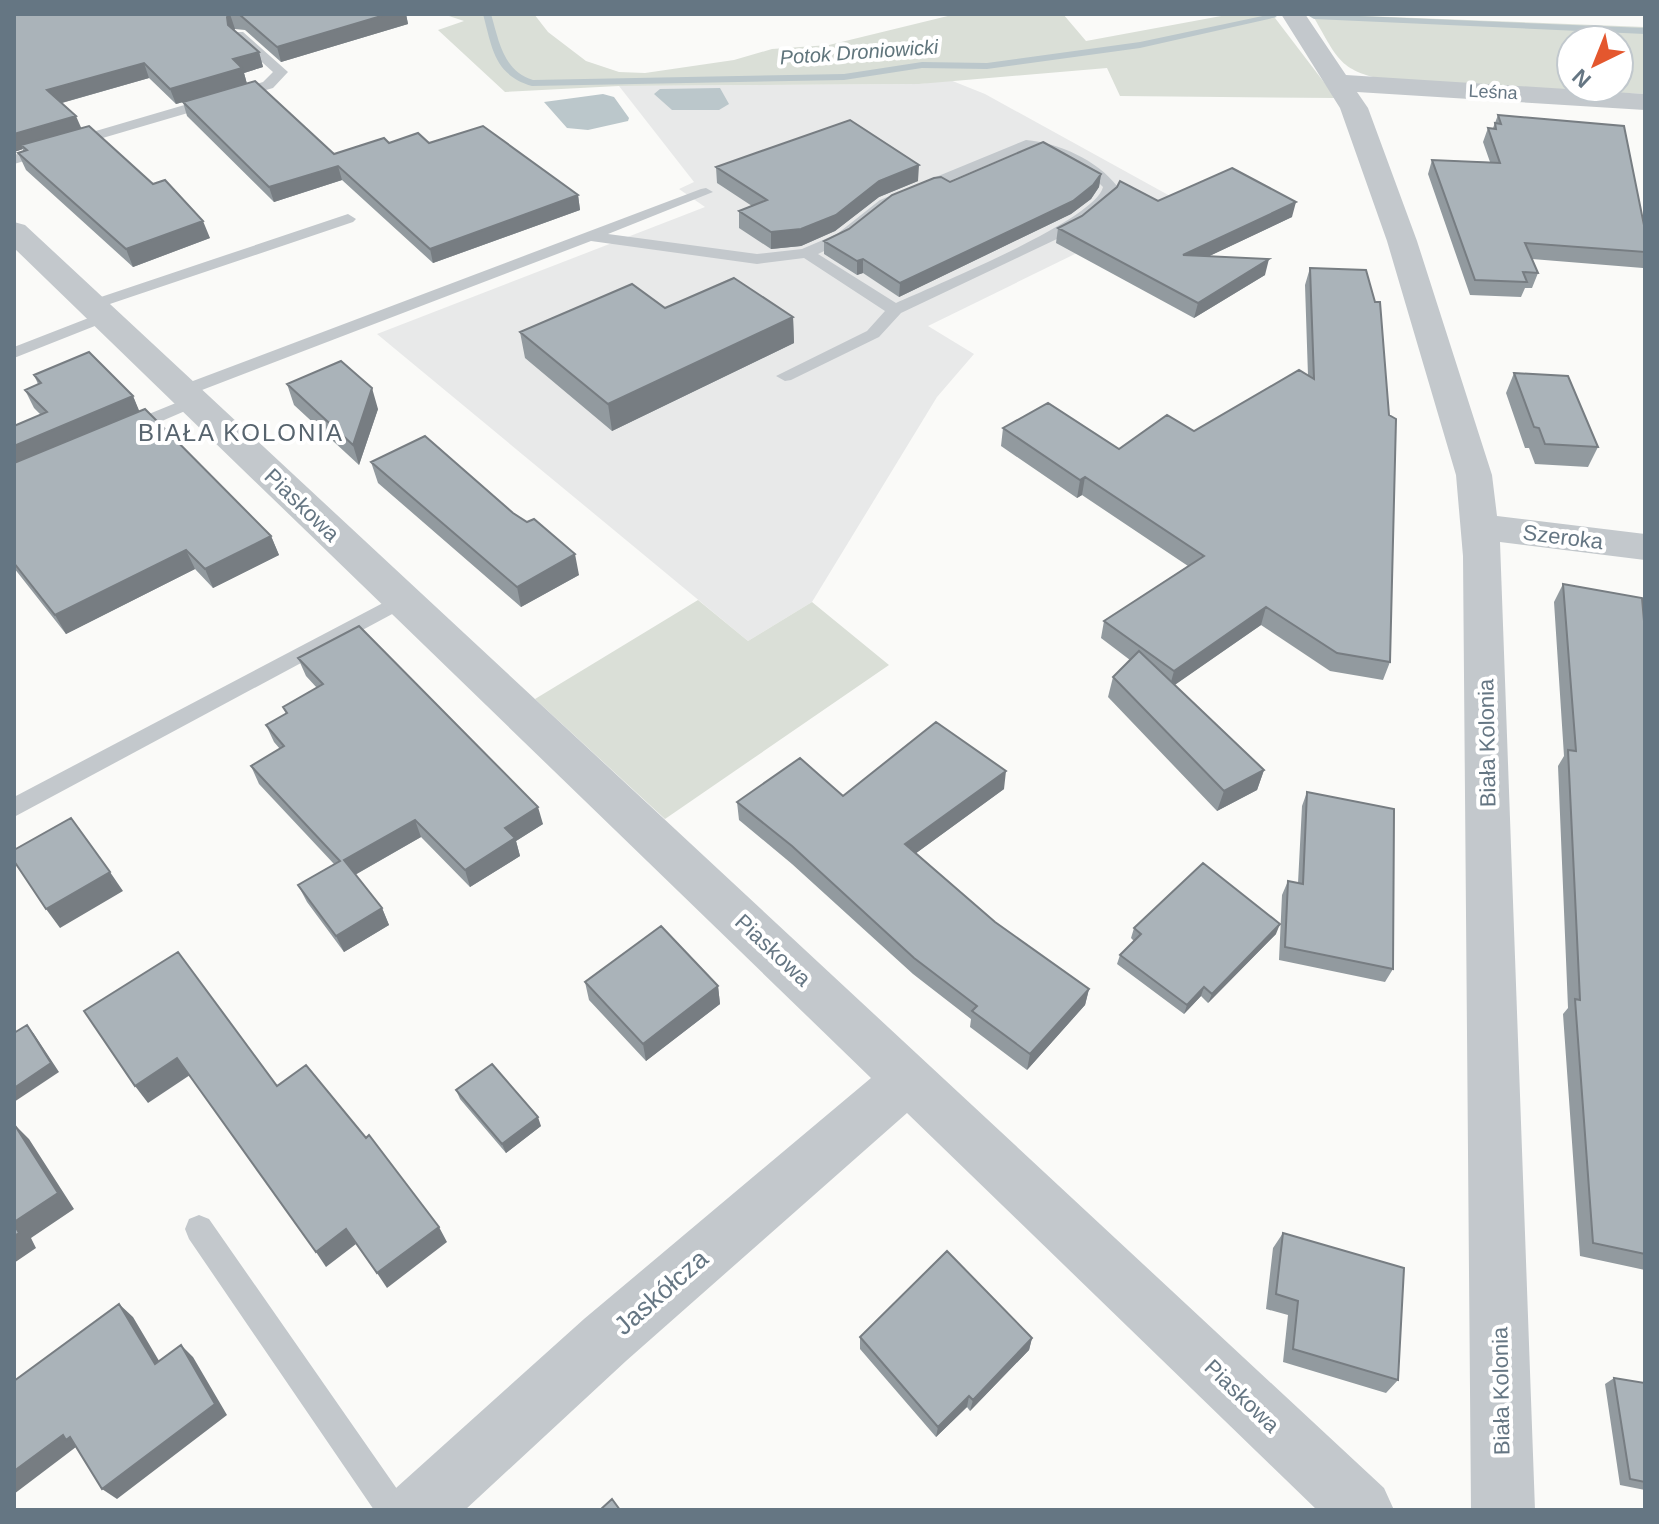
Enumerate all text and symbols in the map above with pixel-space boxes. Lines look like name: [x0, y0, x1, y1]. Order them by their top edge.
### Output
north arrow: [1555, 24, 1635, 104]
water label: Potok Droniowicki: [779, 35, 940, 69]
text: N: [1567, 64, 1596, 93]
street label: Leśna: [1468, 81, 1519, 103]
district label: BIAŁA KOLONIA: [138, 419, 344, 446]
street label: Piaskowa: [259, 463, 345, 547]
street label: Szeroka: [1521, 520, 1605, 554]
street label: Biała Kolonia: [1473, 678, 1501, 807]
street label: Piaskowa: [730, 909, 817, 992]
street label: Jaskółcza: [608, 1243, 714, 1341]
street label: Biała Kolonia: [1487, 1326, 1515, 1455]
street label: Piaskowa: [1199, 1354, 1285, 1438]

